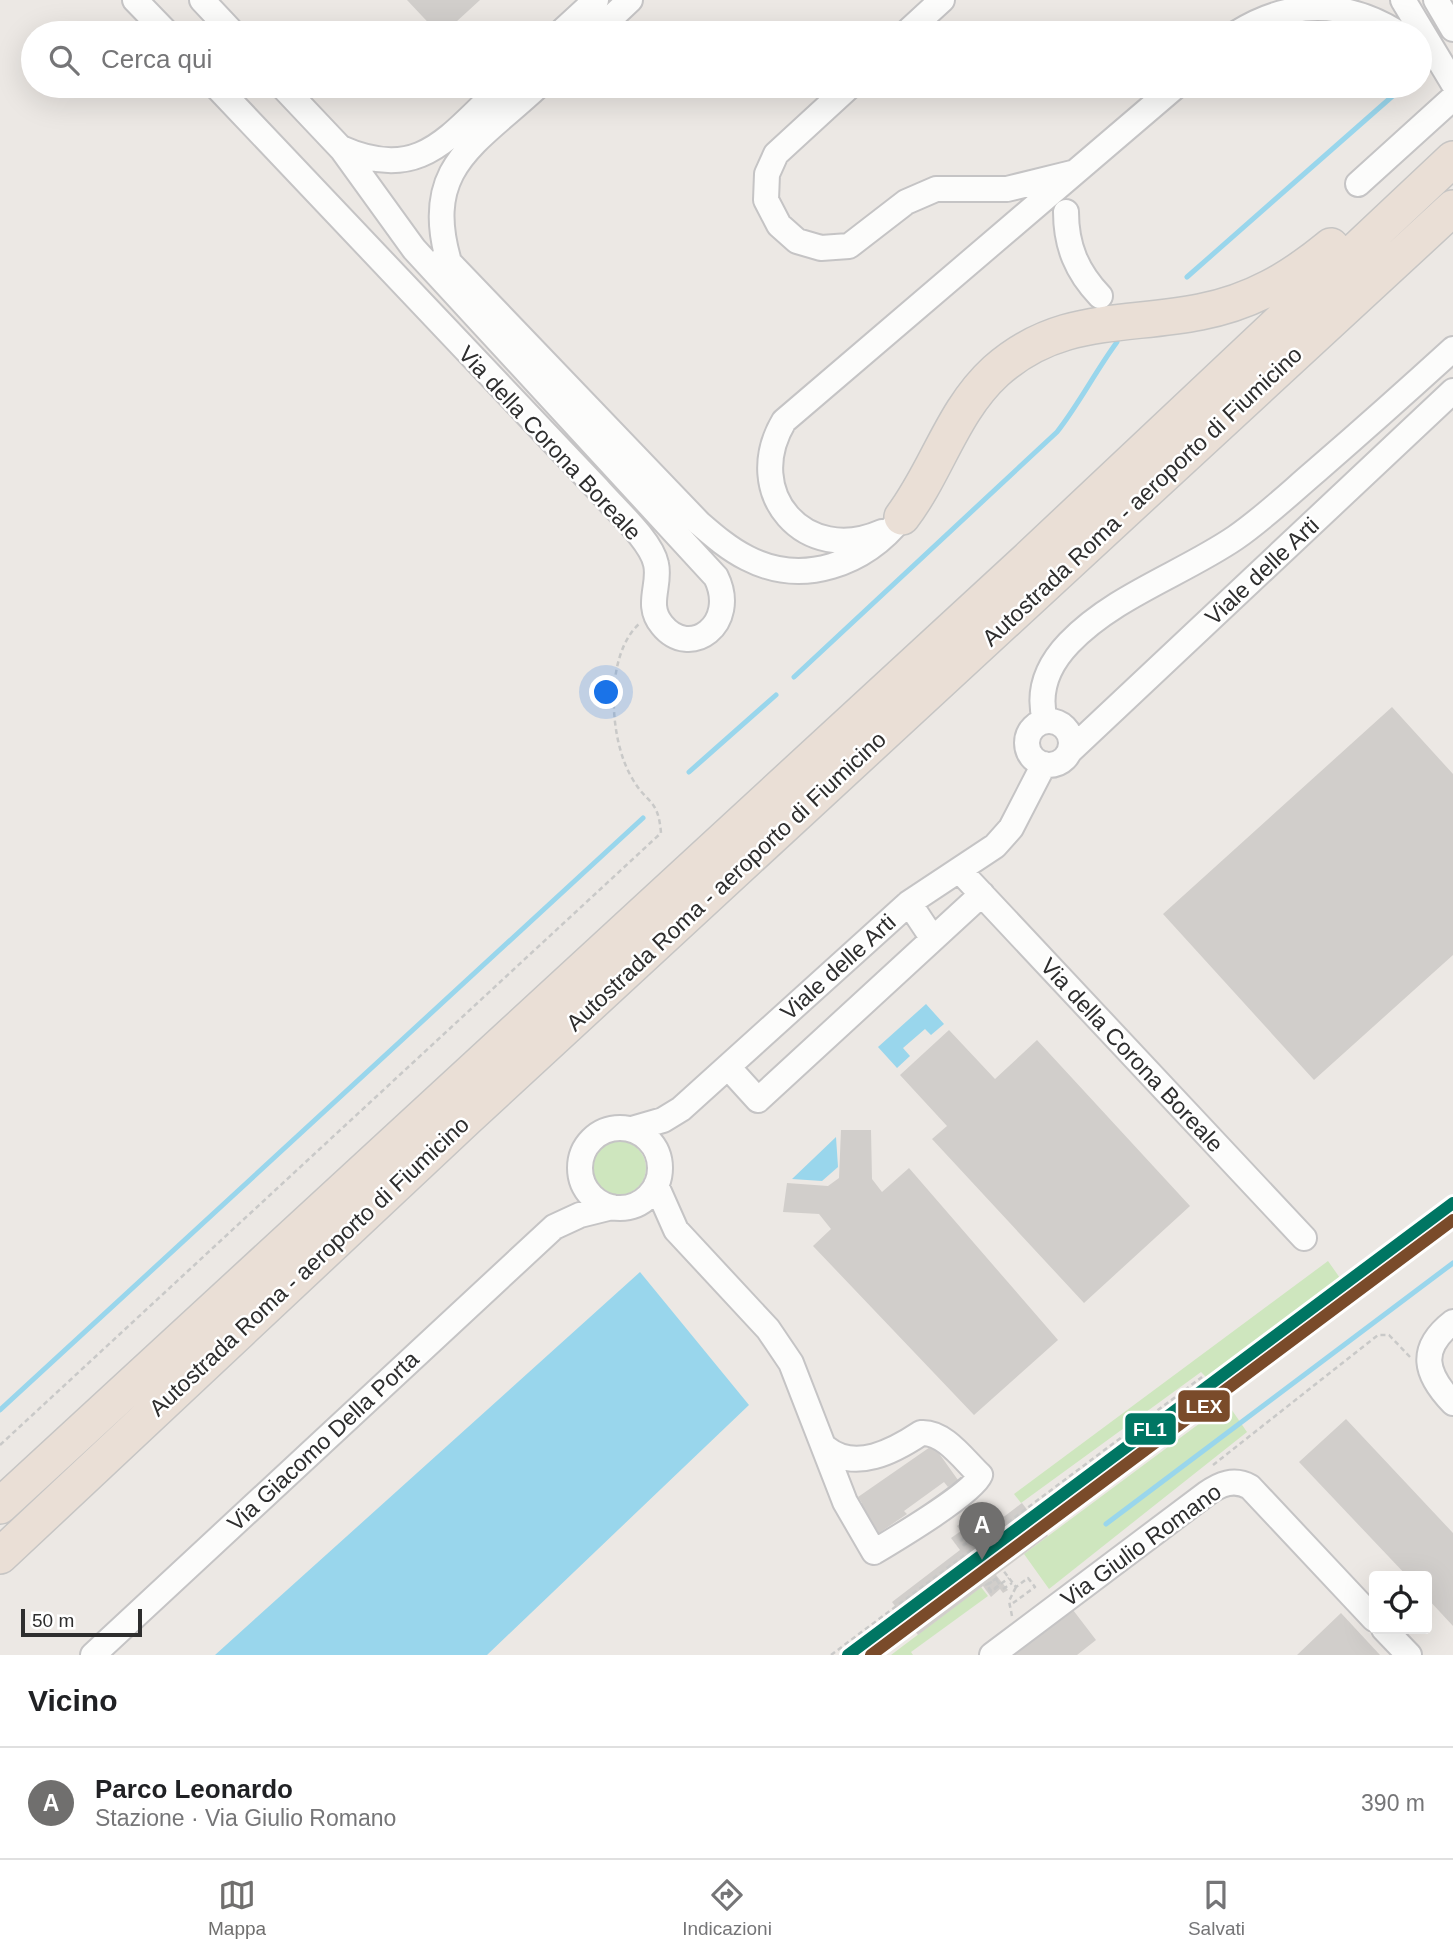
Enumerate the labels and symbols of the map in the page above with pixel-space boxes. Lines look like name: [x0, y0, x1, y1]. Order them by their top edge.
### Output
street label: Via della Corona Boreale: [453, 341, 647, 545]
street label: Autostrada Roma - aeroporto di Fiumicino: [977, 341, 1307, 651]
street label: Viale delle Arti: [1200, 512, 1324, 630]
your location: [589, 675, 623, 709]
street label: Autostrada Roma - aeroporto di Fiumicino: [561, 726, 891, 1036]
street label: Viale delle Arti: [775, 909, 901, 1025]
street label: Via della Corona Boreale: [1035, 953, 1229, 1157]
street label: Autostrada Roma - aeroporto di Fiumicino: [144, 1111, 474, 1421]
street label: Via Giacomo Della Porta: [222, 1346, 424, 1536]
line badge: LEX: [1177, 1389, 1231, 1423]
text: LEX: [1186, 1396, 1223, 1417]
line badge: FL1: [1124, 1412, 1177, 1446]
text: FL1: [1133, 1419, 1167, 1440]
street label: Via Giulio Romano: [1056, 1478, 1226, 1612]
pin: A: [959, 1502, 1005, 1560]
scale bar: [21, 1606, 142, 1638]

